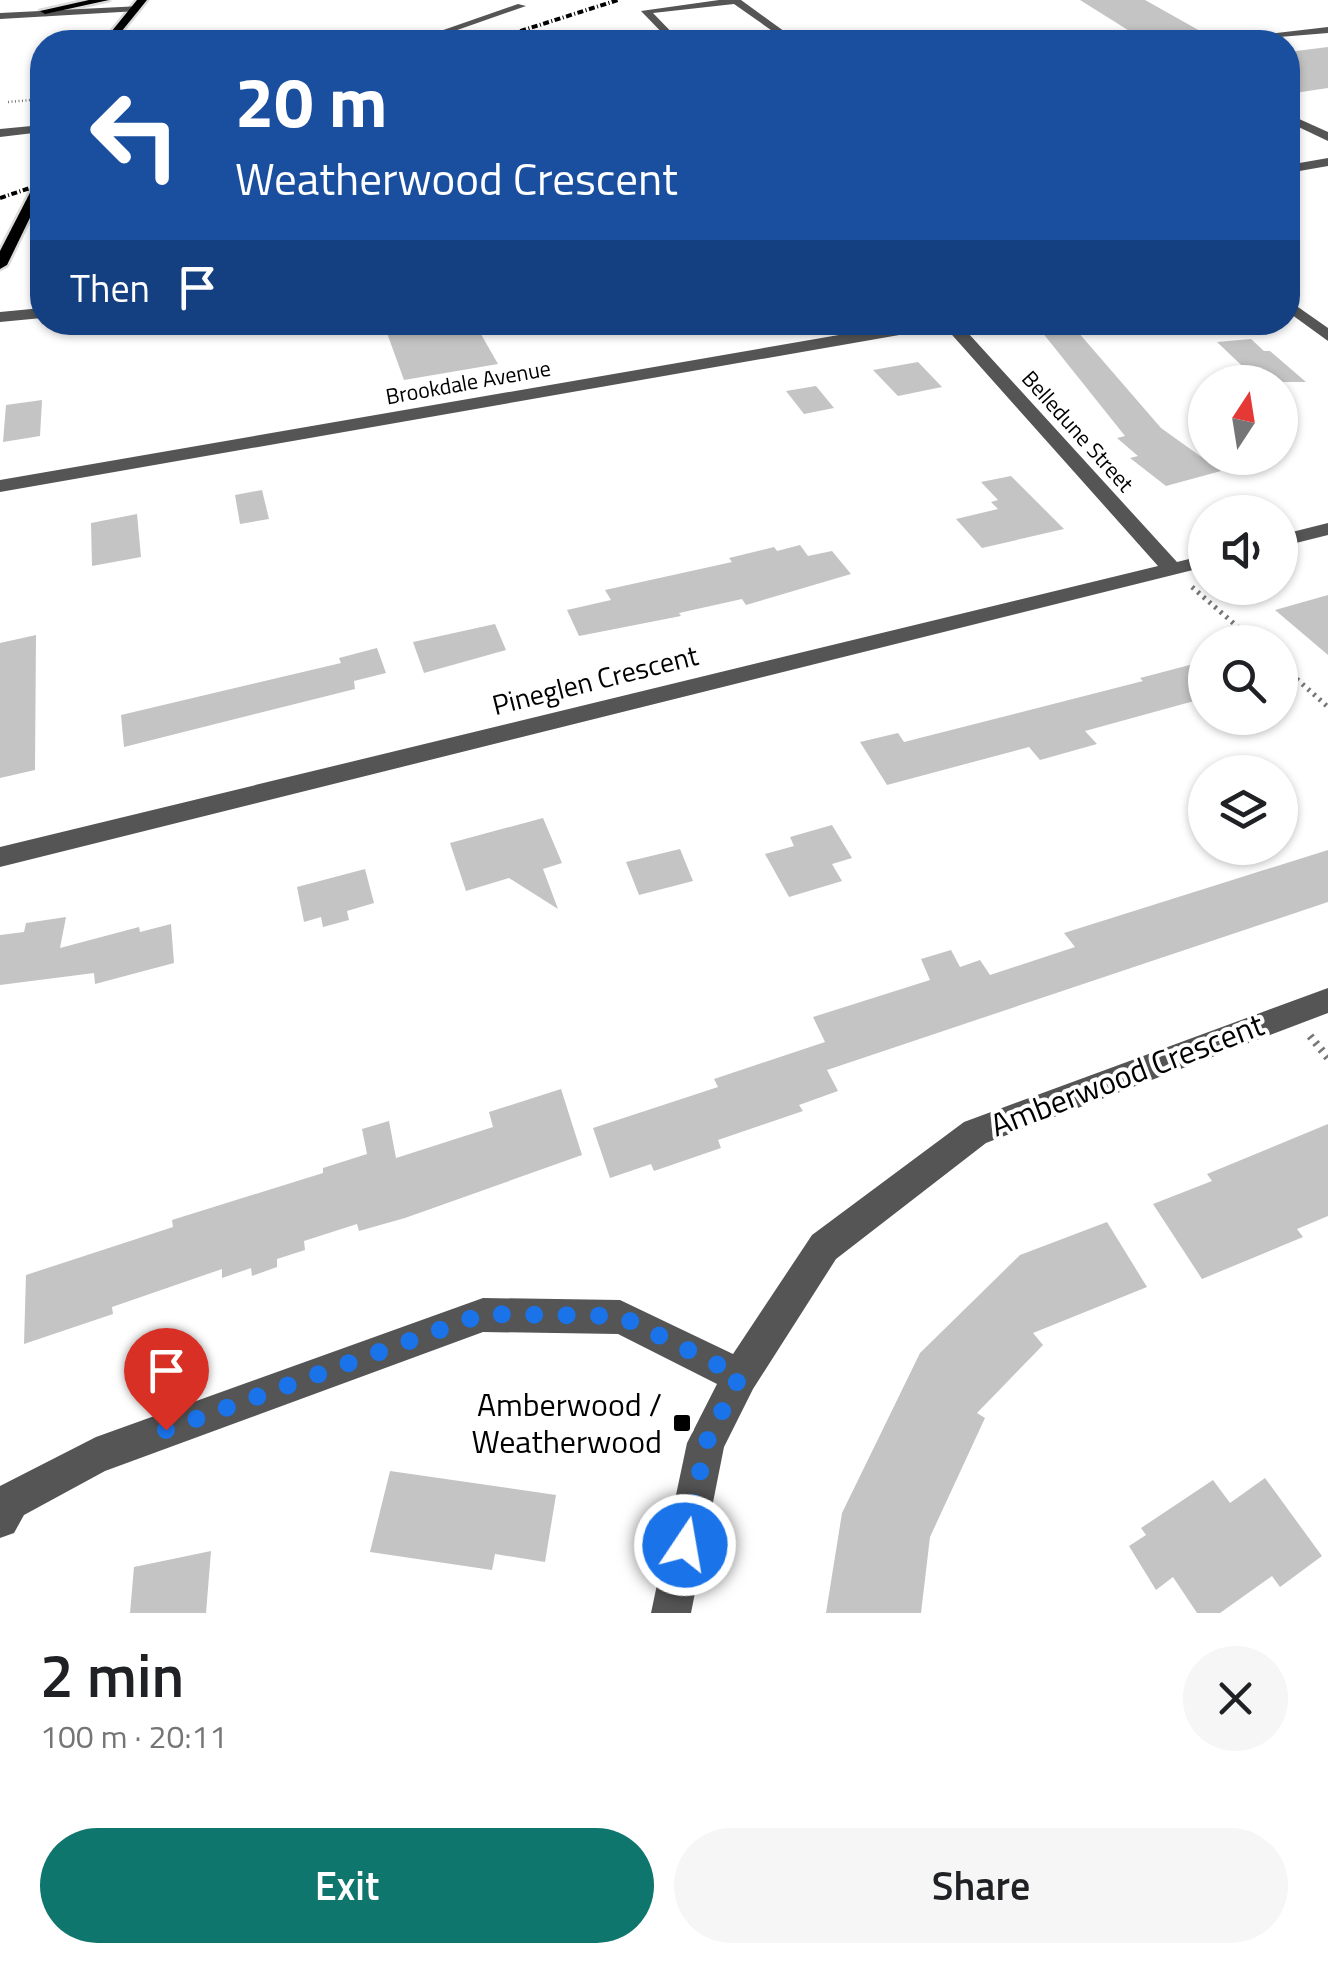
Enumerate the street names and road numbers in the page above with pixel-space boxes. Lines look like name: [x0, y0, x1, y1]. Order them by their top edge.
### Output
street label: Brookdale Avenue: [383, 351, 553, 413]
street label: Belledune Street: [1014, 362, 1142, 500]
street label: Pineglen Crescent: [487, 633, 702, 726]
street label: Amberwood Crescent: [983, 1000, 1270, 1148]

